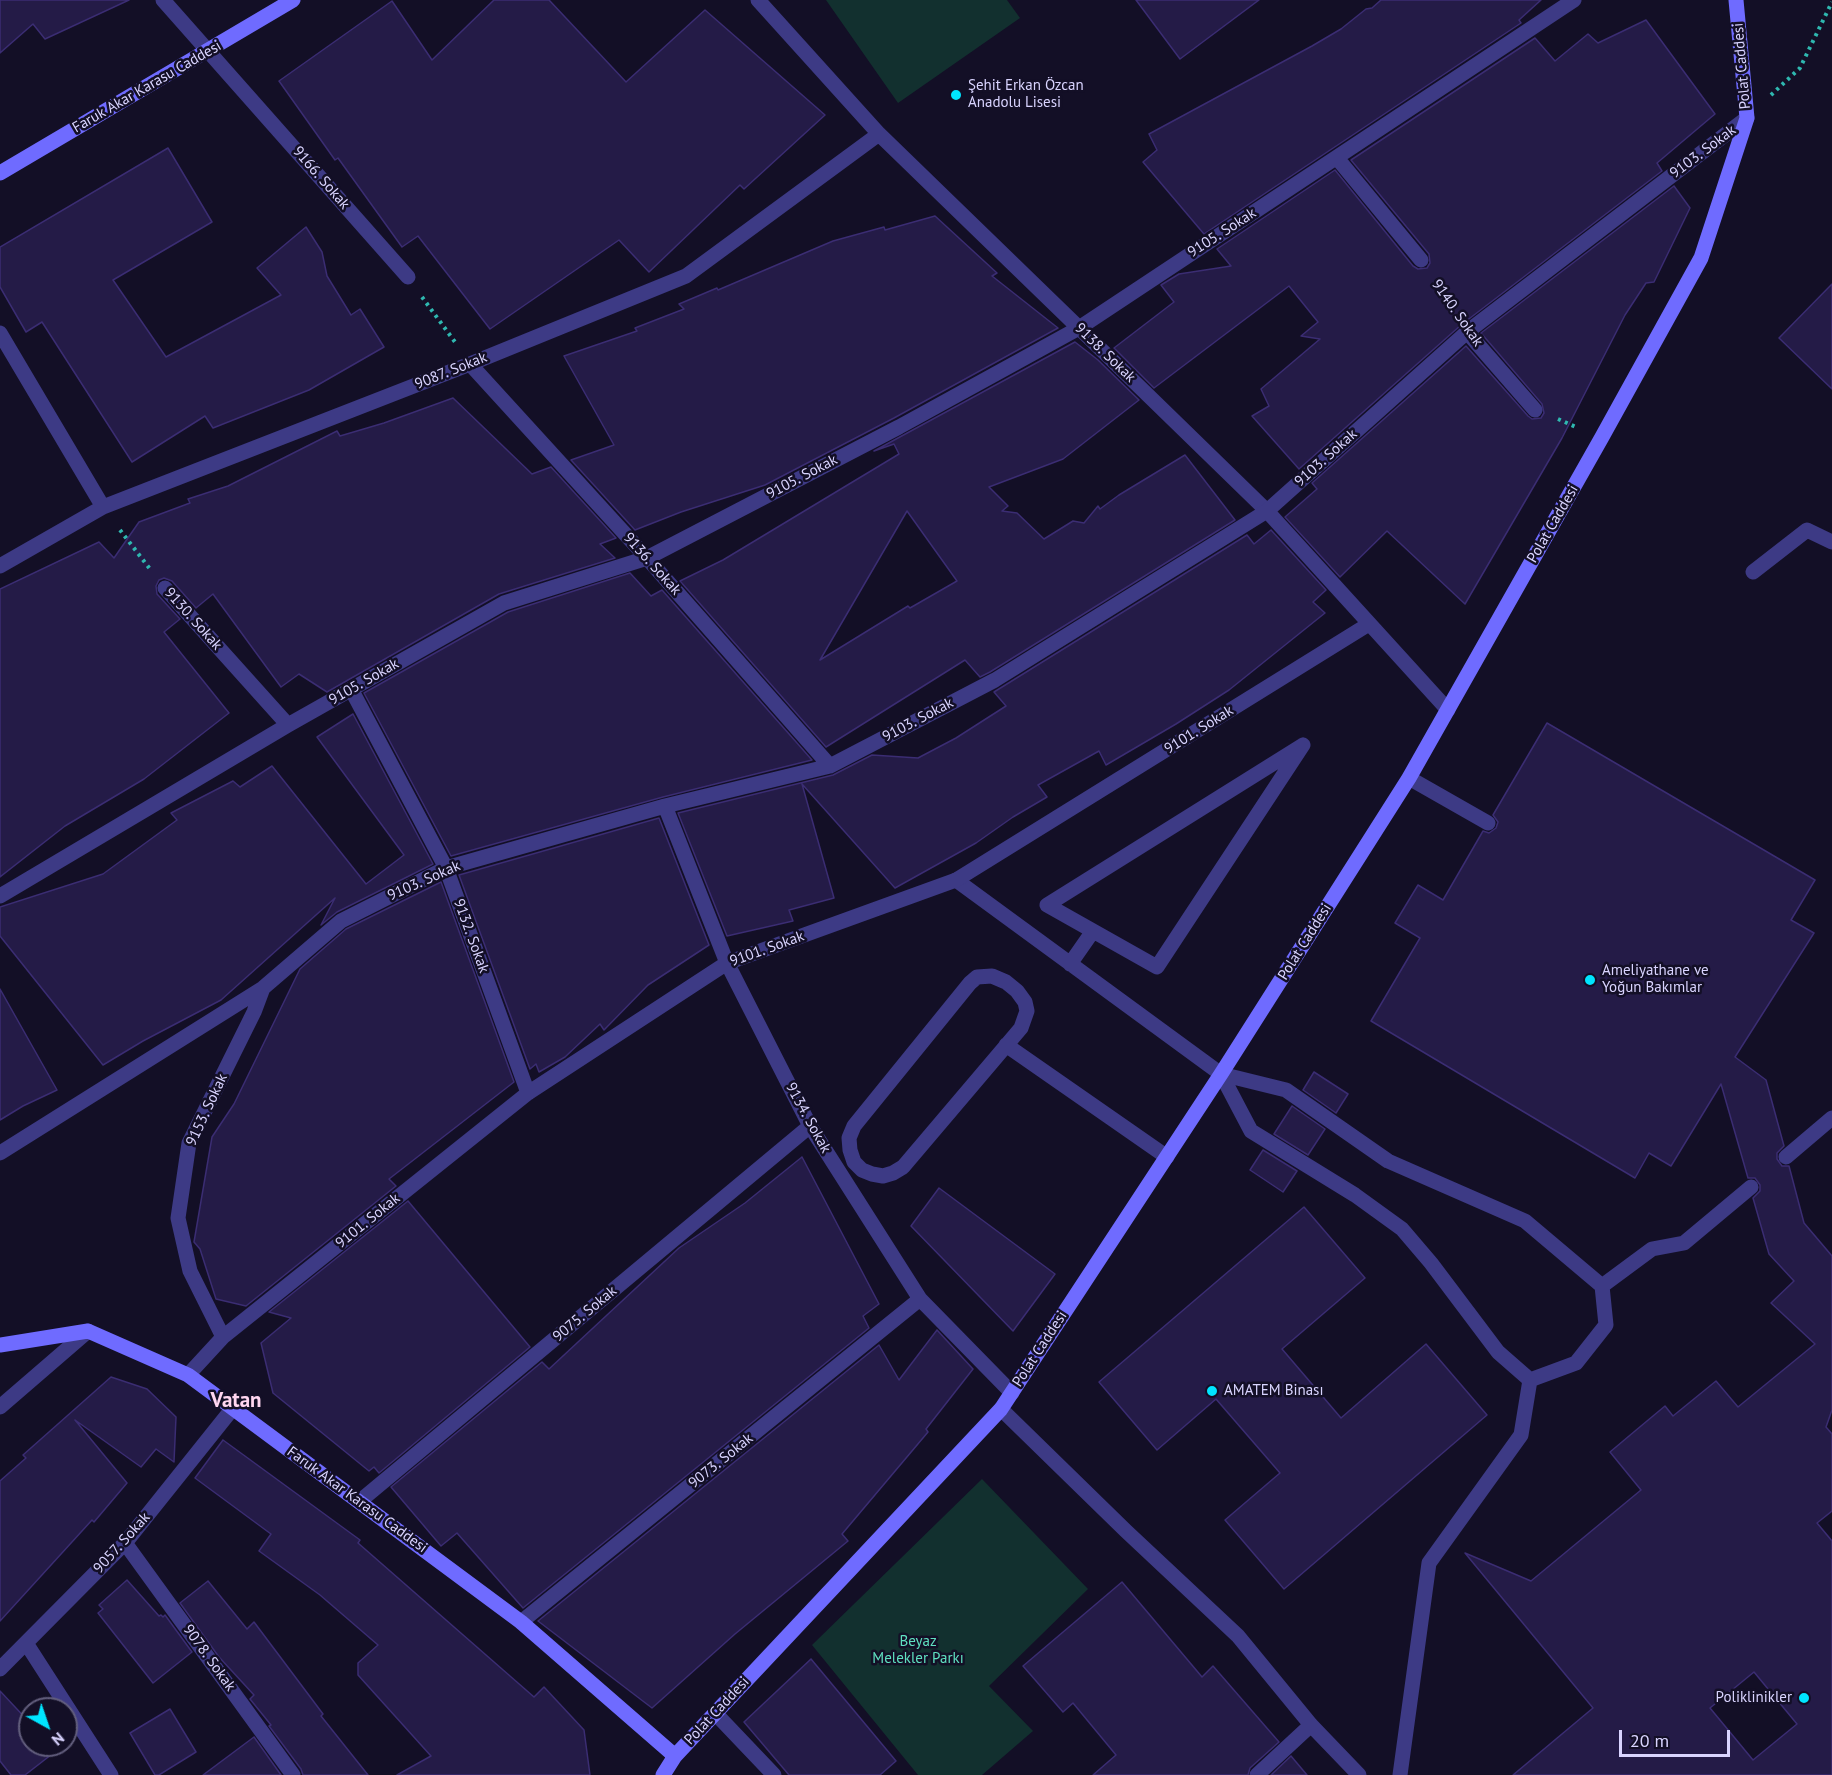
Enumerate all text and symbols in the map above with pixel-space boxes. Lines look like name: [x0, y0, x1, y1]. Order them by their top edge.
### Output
street label: Polat Caddesi: [1729, 22, 1755, 110]
street label: Faruk Akar Karasu Caddesi: [69, 37, 225, 137]
place label: Şehit Erkan Özcan Anadolu Lisesi: [968, 77, 1084, 112]
marker: Şehit Erkan Özcan Anadolu Lisesi: [949, 88, 963, 102]
street label: 9103. Sokak: [1667, 121, 1739, 183]
street label: 9166. Sokak: [289, 143, 353, 213]
street label: 9105. Sokak: [1185, 204, 1259, 262]
street label: 9140. Sokak: [1427, 276, 1487, 350]
street label: 9138. Sokak: [1071, 320, 1139, 386]
street label: 9087. Sokak: [412, 348, 490, 394]
street label: 9103. Sokak: [1291, 425, 1361, 491]
street label: 9105. Sokak: [763, 451, 841, 503]
street label: Polat Caddesi: [1524, 482, 1582, 566]
street label: 9136. Sokak: [619, 529, 685, 599]
street label: 9130. Sokak: [160, 584, 226, 654]
street label: 9105. Sokak: [326, 655, 402, 709]
street label: 9103. Sokak: [879, 694, 957, 746]
street label: 9101. Sokak: [1161, 702, 1237, 758]
street label: 9103. Sokak: [385, 857, 463, 905]
street label: 9132. Sokak: [449, 896, 493, 976]
street label: Polat Caddesi: [1274, 900, 1336, 984]
street label: 9101. Sokak: [727, 927, 807, 971]
place label: Ameliyathane ve Yoğun Bakımlar: [1602, 962, 1709, 997]
marker: Ameliyathane ve Yoğun Bakımlar: [1583, 973, 1597, 987]
street label: 9153. Sokak: [182, 1071, 232, 1149]
street label: 9134. Sokak: [781, 1080, 835, 1156]
street label: 9101. Sokak: [332, 1190, 404, 1252]
street label: 9075. Sokak: [549, 1282, 621, 1346]
street label: Polat Caddesi: [1009, 1308, 1071, 1390]
place label: AMATEM Binası: [1224, 1382, 1323, 1400]
marker: AMATEM Binası: [1205, 1384, 1219, 1398]
district label: Vatan: [210, 1388, 262, 1414]
street label: 9073. Sokak: [685, 1430, 757, 1492]
street label: Faruk Akar Karasu Caddesi: [283, 1443, 431, 1557]
street label: 9057. Sokak: [90, 1509, 154, 1577]
street label: 9078. Sokak: [179, 1621, 239, 1695]
park label: Beyaz Melekler Parkı: [872, 1633, 964, 1668]
street label: Polat Caddesi: [681, 1673, 753, 1749]
place label: Poliklinikler: [1716, 1689, 1792, 1707]
marker: Poliklinikler: [1797, 1691, 1811, 1705]
north arrow: [18, 1697, 78, 1757]
scale bar: [1622, 1718, 1733, 1756]
text: N: [48, 1728, 69, 1750]
text: 20 m: [1630, 1729, 1669, 1752]

